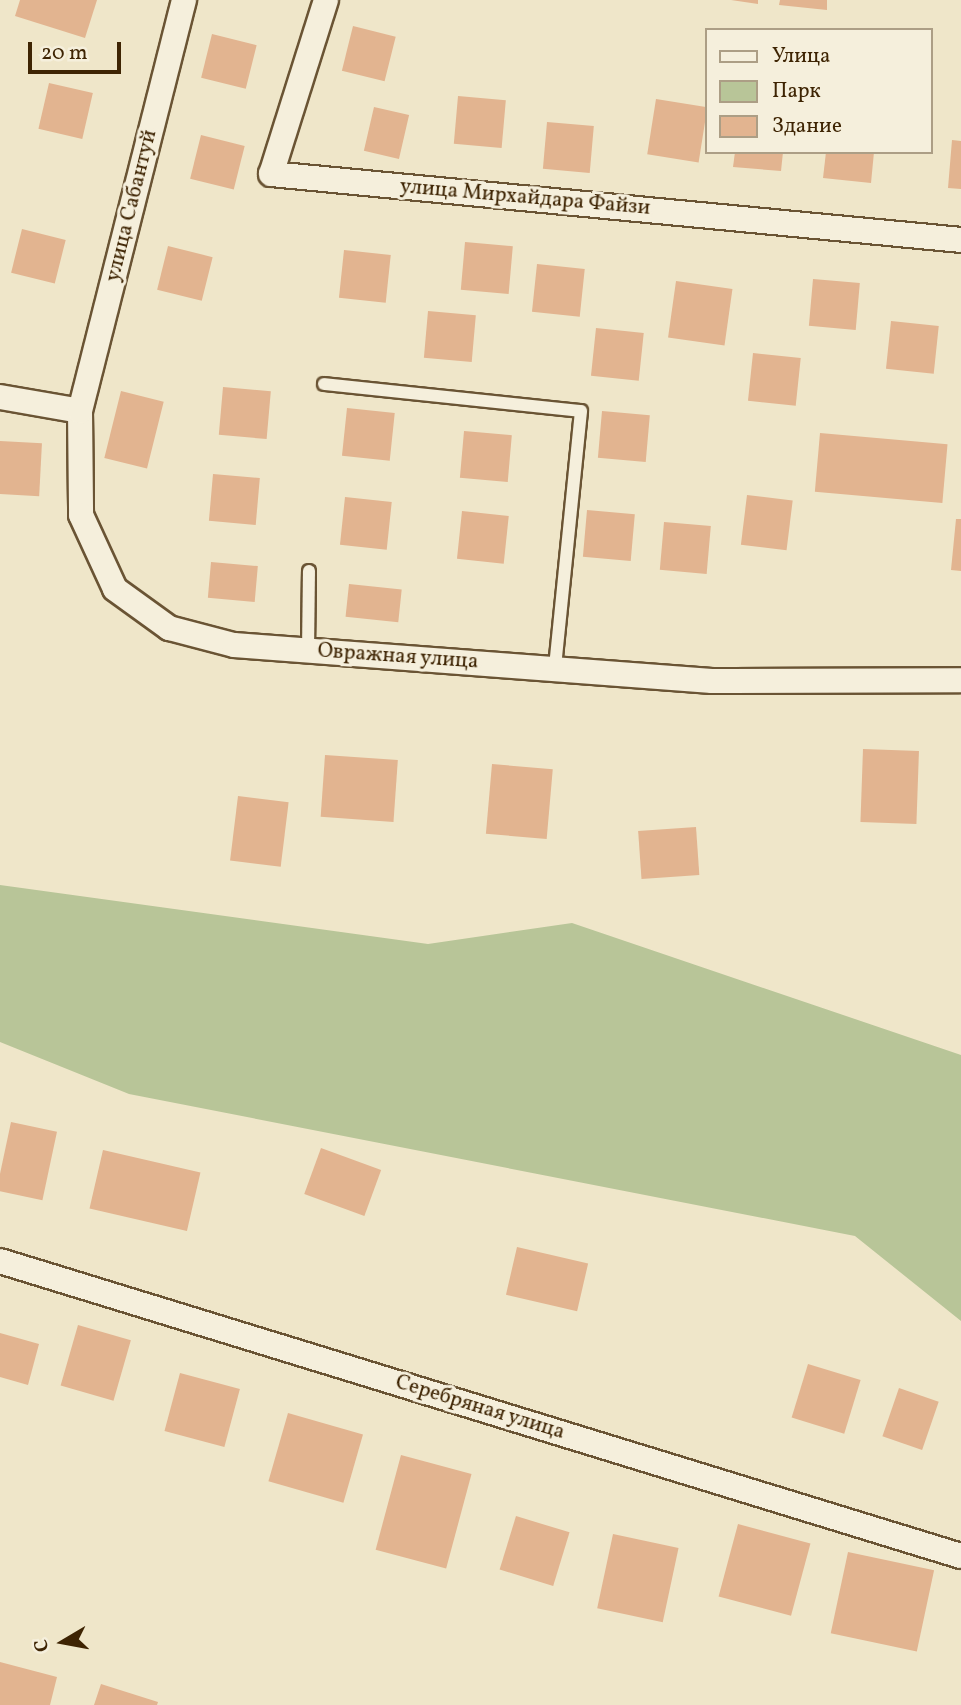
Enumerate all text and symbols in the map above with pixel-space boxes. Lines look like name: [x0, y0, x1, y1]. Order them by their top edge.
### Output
scale bar: [32, 28, 124, 72]
legend: [706, 28, 933, 154]
text: 20 m: [41, 39, 87, 68]
text: Улица: [772, 42, 830, 71]
text: Парк: [772, 77, 821, 106]
text: Здание: [772, 112, 842, 141]
street label: улица Сабантуй: [101, 127, 163, 285]
street label: улица Мирхайдара Файзи: [399, 174, 651, 222]
street label: Овражная улица: [316, 639, 480, 675]
street label: Серебряная улица: [392, 1370, 568, 1446]
north arrow: [28, 1607, 98, 1677]
text: С: [28, 1637, 56, 1654]

